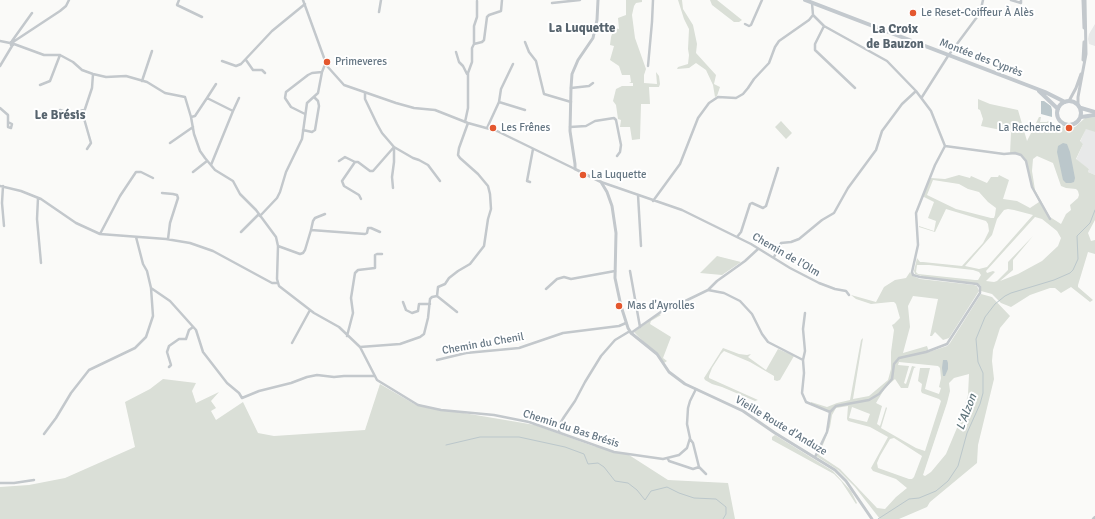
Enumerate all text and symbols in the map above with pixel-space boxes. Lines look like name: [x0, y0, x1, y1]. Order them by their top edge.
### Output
place label: Le Reset-Coiffeur À Alès: [921, 6, 1034, 20]
marker: Le Reset-Coiffeur À Alès: [908, 8, 918, 18]
district label: La Luquette: [549, 21, 615, 37]
district label: La Croix de Bauzon: [866, 22, 924, 53]
street label: Montée des Cyprès: [938, 36, 1024, 80]
place label: Primeveres: [335, 55, 387, 69]
marker: Primeveres: [322, 57, 332, 67]
district label: Le Brésis: [35, 108, 85, 124]
place label: Les Frênes: [501, 121, 550, 135]
place label: La Recherche: [998, 121, 1061, 135]
marker: Les Frênes: [488, 123, 498, 133]
marker: La Recherche: [1064, 123, 1074, 133]
place label: La Luquette: [591, 168, 647, 182]
marker: La Luquette: [578, 170, 588, 180]
street label: Chemin de l'Olm: [750, 230, 822, 280]
place label: Mas d'Ayrolles: [627, 299, 695, 313]
marker: Mas d'Ayrolles: [614, 301, 624, 311]
street label: Chemin du Chenil: [441, 330, 525, 358]
water label: L'Alzon: [954, 392, 980, 432]
street label: Vieille Route d'Anduze: [733, 393, 829, 459]
street label: Chemin du Bas Brésis: [521, 407, 621, 451]

